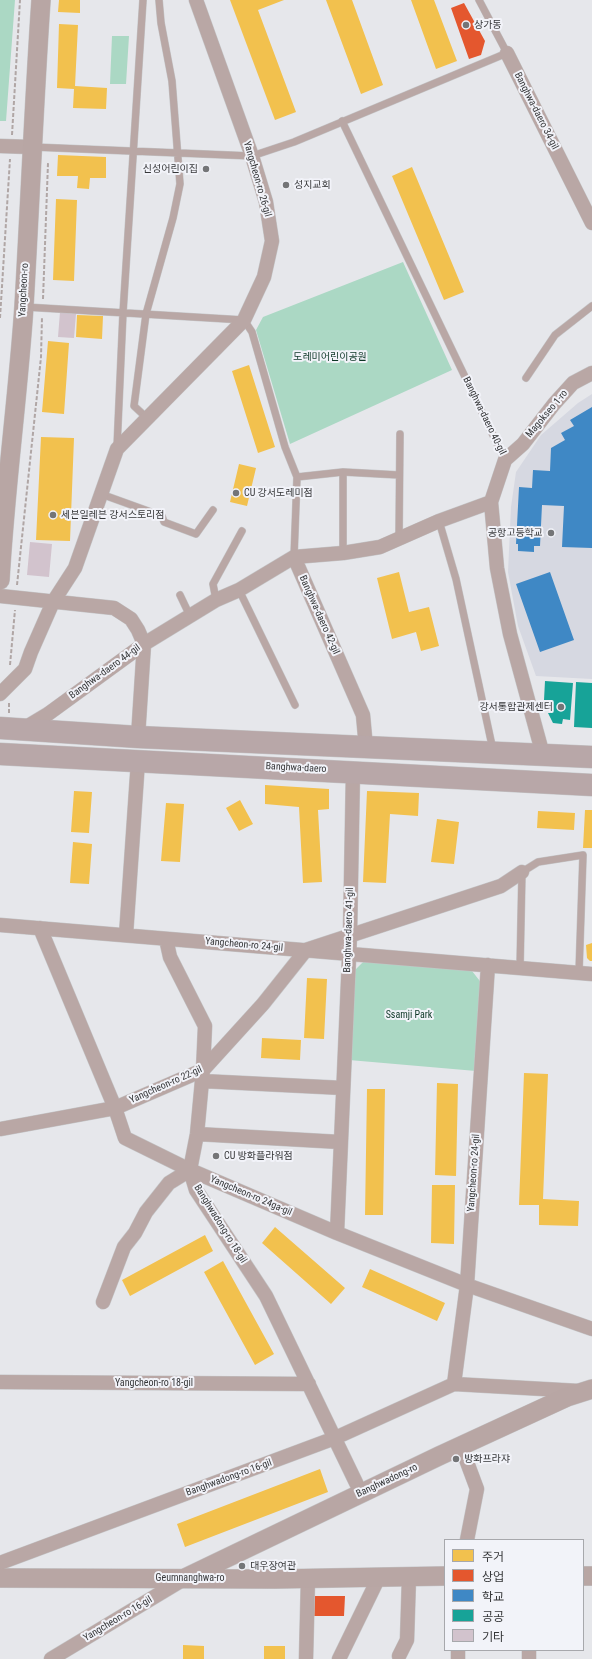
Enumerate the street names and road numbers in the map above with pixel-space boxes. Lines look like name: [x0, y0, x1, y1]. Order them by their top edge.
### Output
street label: Banghwa-daero 34-gil: [511, 70, 561, 152]
street label: Yangcheon-ro 26-gil: [240, 140, 274, 218]
street label: Yangcheon-ro: [17, 263, 31, 317]
street label: Banghwa-daero 40-gil: [460, 375, 508, 457]
street label: Magokseo 1-ro: [524, 388, 570, 440]
street label: Banghwa-daero 42-gil: [296, 574, 342, 656]
street label: Banghwa-daero 44-gil: [67, 642, 143, 702]
street label: Banghwa-daero: [265, 760, 327, 776]
street label: Banghwa-daero 41-gil: [342, 887, 356, 973]
street label: Yangcheon-ro 24-gil: [205, 936, 283, 954]
street label: Yangcheon-ro 22-gil: [128, 1064, 204, 1106]
street label: Yangcheon-ro 24-gil: [465, 1134, 483, 1212]
street label: Yangcheon-ro 24ga-gil: [208, 1173, 294, 1219]
street label: Banghwadong-ro 18-gil: [191, 1182, 249, 1266]
street label: Yangcheon-ro 18-gil: [115, 1377, 193, 1389]
street label: Banghwadong-ro 16-gil: [184, 1457, 274, 1499]
street label: Banghwadong-ro: [354, 1462, 420, 1500]
street label: Geumnanghwa-ro: [156, 1572, 224, 1584]
street label: Yangcheon-ro 16-gil: [81, 1594, 155, 1644]

